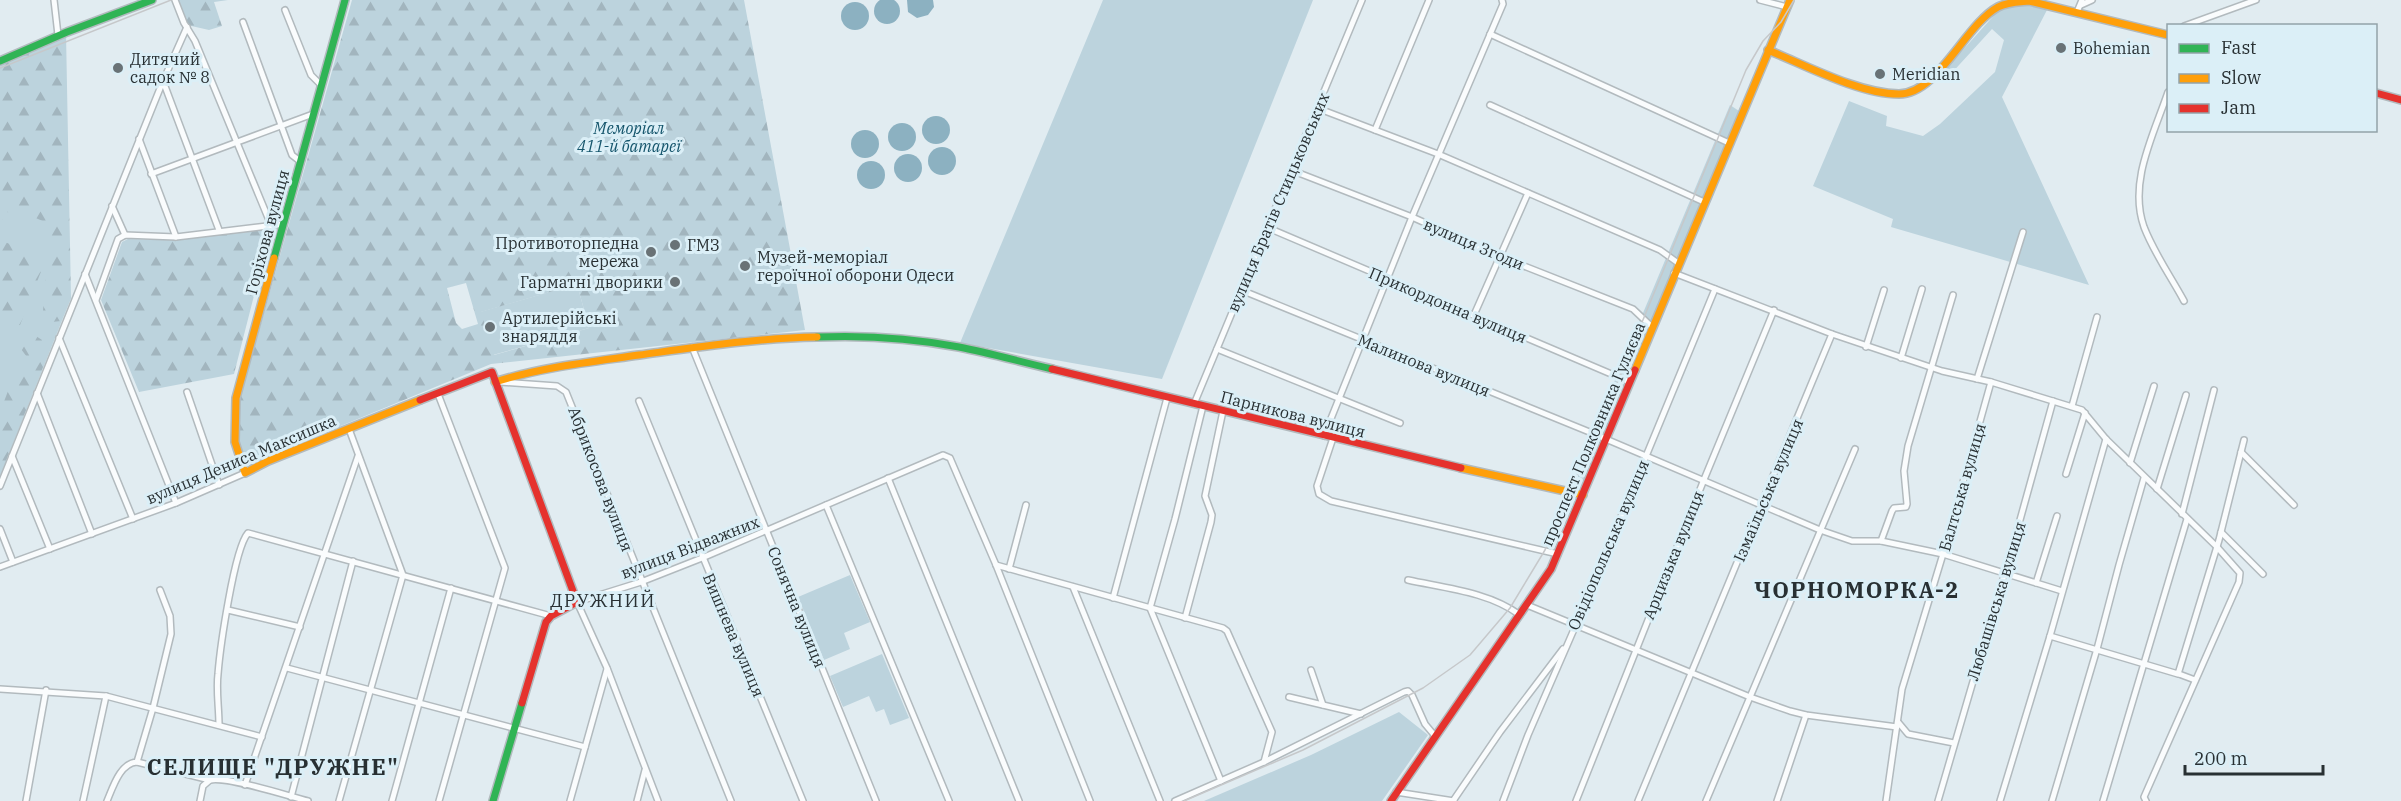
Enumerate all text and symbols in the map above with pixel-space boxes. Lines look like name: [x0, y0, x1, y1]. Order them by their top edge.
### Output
legend: [2167, 24, 2377, 132]
text: Fast: [2221, 36, 2256, 59]
place label: Bohemian: [2073, 38, 2151, 58]
marker: Bohemian: [2054, 41, 2068, 55]
place label: Дитячий садок № 8: [130, 49, 210, 87]
marker: Дитячий садок № 8: [111, 61, 125, 75]
place label: Meridian: [1892, 64, 1960, 84]
text: Slow: [2221, 66, 2261, 89]
marker: Meridian: [1873, 67, 1887, 81]
street label: вулиця Братів Стицьковських: [1223, 89, 1333, 315]
text: Jam: [2221, 96, 2256, 119]
park label: Меморіал 411-й батареї: [577, 118, 682, 156]
street label: Горіхова вулиця: [241, 168, 293, 296]
street label: вулиця Згоди: [1421, 214, 1527, 274]
place label: Противоторпедна мережа: [495, 233, 639, 271]
place label: ГМЗ: [687, 235, 720, 255]
marker: ГМЗ: [668, 238, 682, 252]
marker: Противоторпедна мережа: [644, 245, 658, 259]
place label: Музей-меморіал героїчної оборони Одеси: [757, 247, 954, 285]
marker: Музей-меморіал героїчної оборони Одеси: [738, 259, 752, 273]
street label: Прикордонна вулиця: [1366, 263, 1530, 347]
place label: Гарматні дворики: [520, 272, 663, 292]
marker: Гарматні дворики: [668, 275, 682, 289]
place label: Артилерійські знаряддя: [502, 308, 616, 346]
street label: проспект Полковника Гуляєва: [1537, 319, 1650, 549]
marker: Артилерійські знаряддя: [483, 320, 497, 334]
street label: Малинова вулиця: [1355, 329, 1493, 401]
street label: Парникова вулиця: [1218, 386, 1368, 442]
street label: Абрикосова вулиця: [564, 404, 638, 554]
street label: вулиця Дениса Максишка: [143, 410, 339, 508]
street label: Ізмаїльська вулиця: [1729, 415, 1807, 565]
street label: Балтська вулиця: [1934, 421, 1990, 553]
street label: Овідіопольська вулиця: [1563, 457, 1653, 633]
street label: Арцизька вулиця: [1638, 488, 1708, 622]
street label: вулиця Відважних: [618, 511, 762, 583]
street label: Любашівська вулиця: [1962, 519, 2030, 683]
street label: Сонячна вулиця: [764, 543, 830, 671]
street label: Вишнева вулиця: [699, 570, 769, 700]
district label: ЧОРНОМОРКА-2: [1754, 575, 1960, 604]
district label: ДРУЖНИЙ: [550, 589, 656, 612]
scale bar: [2185, 738, 2323, 776]
text: 200 m: [2194, 747, 2248, 770]
district label: СЕЛИЩЕ "ДРУЖНЕ": [147, 752, 399, 781]

